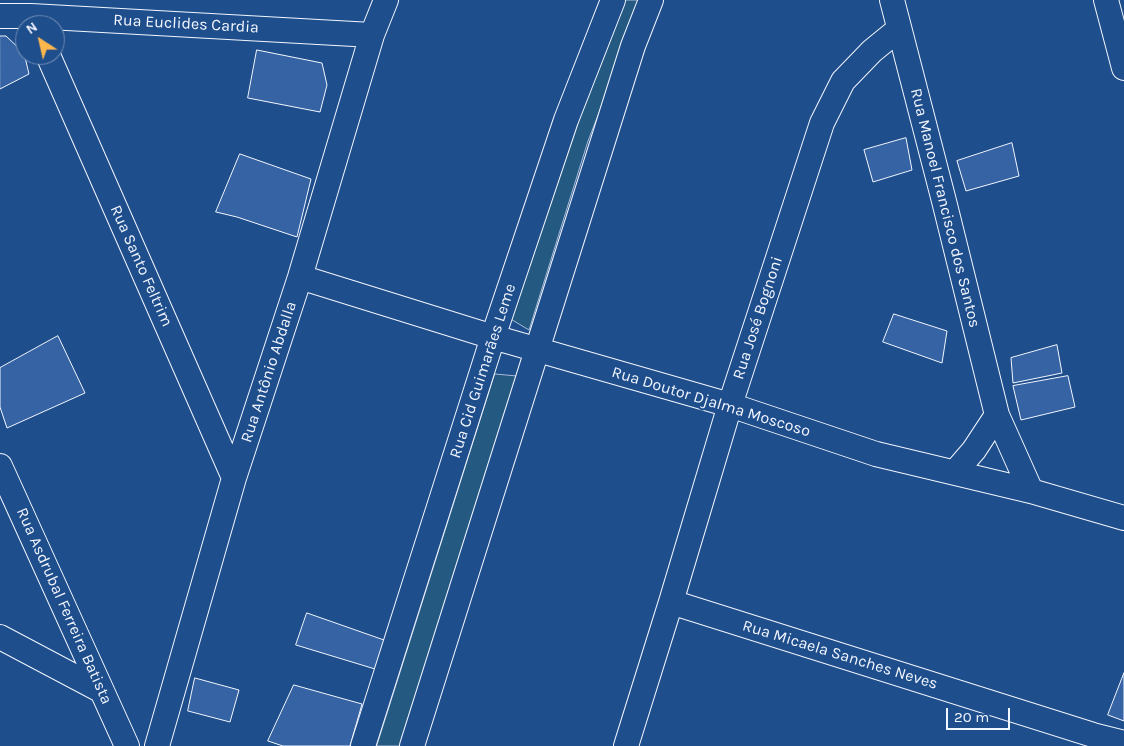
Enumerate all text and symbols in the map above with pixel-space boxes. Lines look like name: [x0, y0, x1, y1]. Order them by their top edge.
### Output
street label: Rua Euclides Cardia: [113, 11, 259, 37]
north arrow: [15, 15, 65, 65]
text: N: [23, 18, 41, 38]
street label: Rua Manoel Francisco dos Santos: [906, 86, 984, 330]
street label: Rua Santo Feltrim: [106, 202, 176, 330]
street label: Rua José Bognoni: [729, 254, 787, 382]
street label: Rua Cid Guimarães Leme: [446, 281, 520, 461]
street label: Rua Antônio Abdalla: [237, 299, 301, 445]
street label: Rua Doutor Djalma Moscoso: [609, 363, 813, 441]
street label: Rua Asdrubal Ferreira Batista: [12, 505, 116, 707]
street label: Rua Micaela Sanches Neves: [740, 616, 940, 694]
scale bar: [949, 698, 1013, 730]
text: 20 m: [954, 708, 989, 726]

